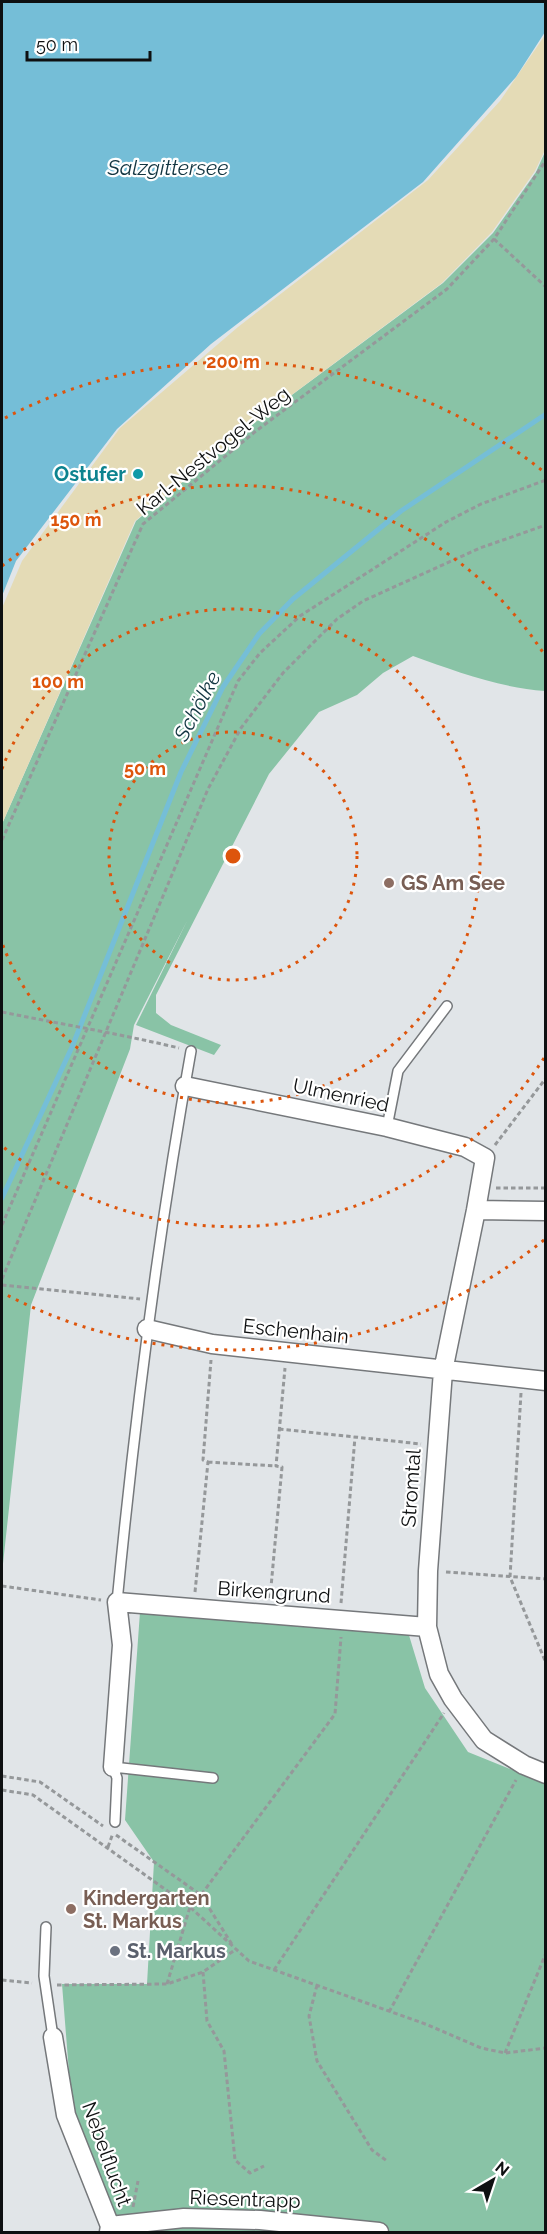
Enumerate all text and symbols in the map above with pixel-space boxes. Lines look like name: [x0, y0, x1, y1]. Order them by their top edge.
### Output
scale bar: [27, 24, 150, 62]
text: 50 m: [36, 34, 78, 55]
water label: Salzgittersee: [107, 155, 228, 180]
text: 200 m: [206, 351, 260, 372]
street label: Karl-Nestvogel-Weg: [131, 382, 295, 520]
place label: Ostufer: [54, 462, 126, 486]
marker: Ostufer: [131, 467, 145, 481]
text: 150 m: [51, 509, 102, 530]
water label: Schölke: [168, 667, 226, 746]
text: 100 m: [32, 671, 84, 692]
text: 50 m: [124, 758, 166, 779]
centre of rings: [223, 846, 243, 866]
place label: GS Am See: [401, 871, 505, 895]
marker: GS Am See: [382, 876, 396, 890]
street label: Ulmenried: [291, 1073, 391, 1117]
street label: Eschenhain: [242, 1314, 350, 1348]
street label: Stromtal: [396, 1447, 426, 1528]
street label: Birkengrund: [217, 1576, 331, 1608]
place label: Kindergarten St. Markus: [83, 1886, 210, 1933]
marker: Kindergarten St. Markus: [64, 1902, 78, 1916]
place label: St. Markus: [127, 1939, 226, 1963]
marker: St. Markus: [108, 1944, 122, 1958]
street label: Nebelflucht: [77, 2099, 137, 2210]
north arrow: [463, 2150, 523, 2210]
text: N: [491, 2158, 513, 2180]
street label: Riesentrapp: [189, 2185, 301, 2213]

